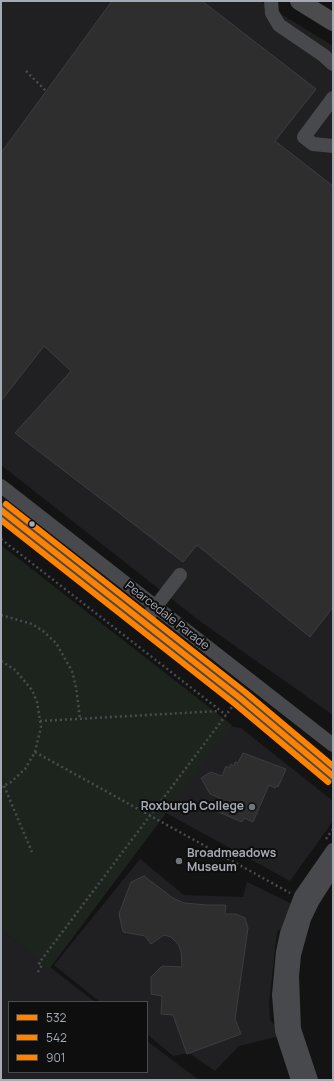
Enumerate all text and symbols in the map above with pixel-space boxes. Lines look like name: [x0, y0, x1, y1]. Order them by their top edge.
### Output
unlabelled marker: [27, 519, 37, 529]
street label: Pearcedale Parade: [122, 579, 212, 653]
place label: Roxburgh College: [141, 800, 244, 814]
marker: Roxburgh College: [247, 802, 257, 812]
place label: Broadmeadows Museum: [187, 847, 276, 875]
marker: Broadmeadows Museum: [174, 856, 184, 866]
legend: [8, 1001, 148, 1073]
text: 532: [46, 1009, 66, 1026]
text: 542: [46, 1029, 67, 1046]
text: 901: [46, 1049, 65, 1066]

